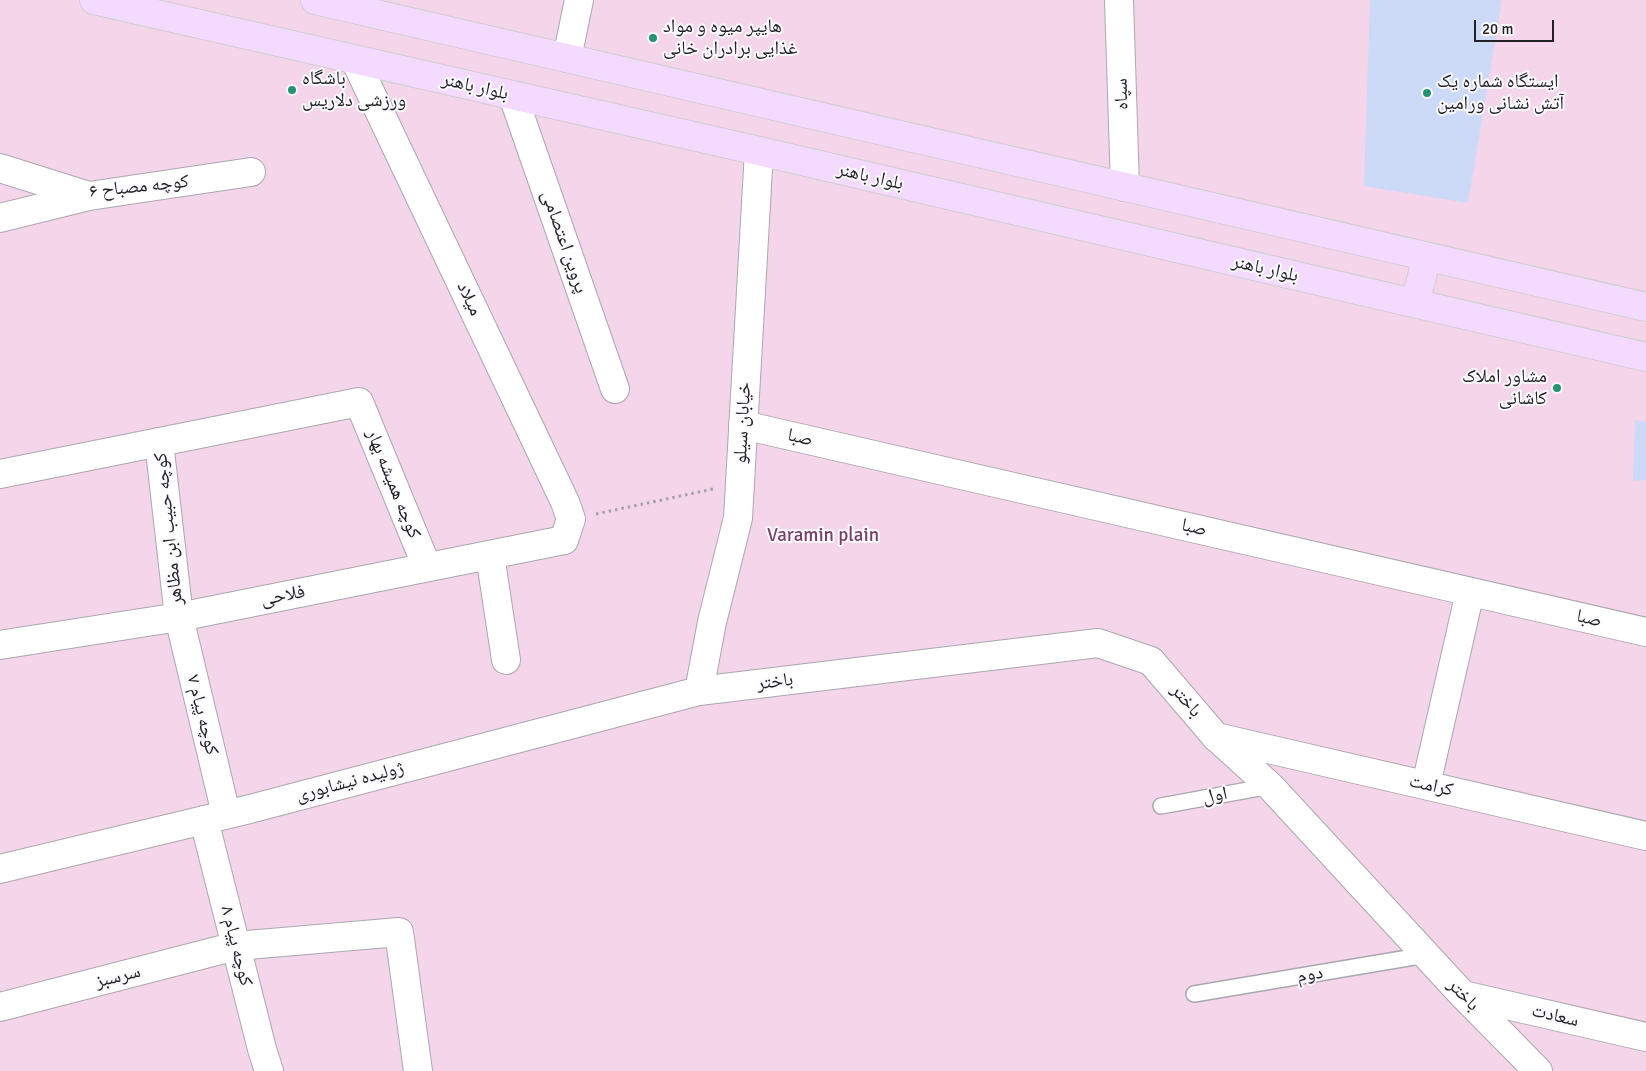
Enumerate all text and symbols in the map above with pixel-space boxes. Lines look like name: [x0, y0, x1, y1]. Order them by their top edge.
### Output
scale bar: [1476, 10, 1556, 42]
place label: هایپر میوه و‌ مواد غذایی برادران خانی: [663, 16, 798, 60]
text: 20 m: [1482, 20, 1513, 38]
marker: هایپر میوه و‌ مواد غذایی برادران خانی: [647, 32, 659, 44]
place label: باشگاه ورزشی دلاریس: [302, 68, 406, 112]
street label: بلوار باهنر: [439, 68, 511, 106]
place label: ایستگاه شماره یک آتش نشانی ورامین: [1437, 71, 1564, 115]
street label: سپاه: [1110, 78, 1134, 110]
marker: باشگاه ورزشی دلاریس: [286, 84, 298, 96]
marker: ایستگاه شماره یک آتش نشانی ورامین: [1421, 87, 1433, 99]
street label: بلوار باهنر: [834, 158, 906, 196]
street label: کوچه مصباح ۶: [88, 170, 190, 204]
street label: پروین اعتصامی: [536, 188, 592, 296]
street label: بلوار باهنر: [1229, 250, 1301, 288]
street label: میلاد: [451, 278, 487, 320]
place label: مشاور املاک کاشانی: [1462, 366, 1547, 410]
street label: خیابان سیلو: [729, 381, 757, 465]
marker: مشاور املاک کاشانی: [1551, 382, 1563, 394]
street label: صبا: [785, 424, 815, 452]
street label: کوچه همیشه بهار: [361, 426, 425, 542]
street label: کوچه حبیب ابن مظاهر: [150, 451, 188, 607]
street label: صبا: [1179, 514, 1209, 542]
park label: Varamin plain: [767, 525, 879, 547]
street label: فلاحی: [259, 581, 307, 611]
street label: صبا: [1574, 605, 1604, 633]
street label: باختر: [755, 668, 795, 696]
street label: کوچه پیام ۷: [181, 673, 223, 757]
street label: باختر: [1165, 680, 1207, 722]
street label: ژولیده نیشابوری: [294, 757, 406, 807]
street label: کرامت: [1407, 770, 1455, 802]
street label: اول: [1201, 782, 1229, 810]
street label: کوچه پیام ۸: [215, 904, 257, 988]
street label: سرسبز: [93, 960, 143, 994]
street label: دوم: [1295, 962, 1325, 988]
street label: باختر: [1442, 974, 1484, 1016]
street label: سعادت: [1529, 1000, 1581, 1032]

